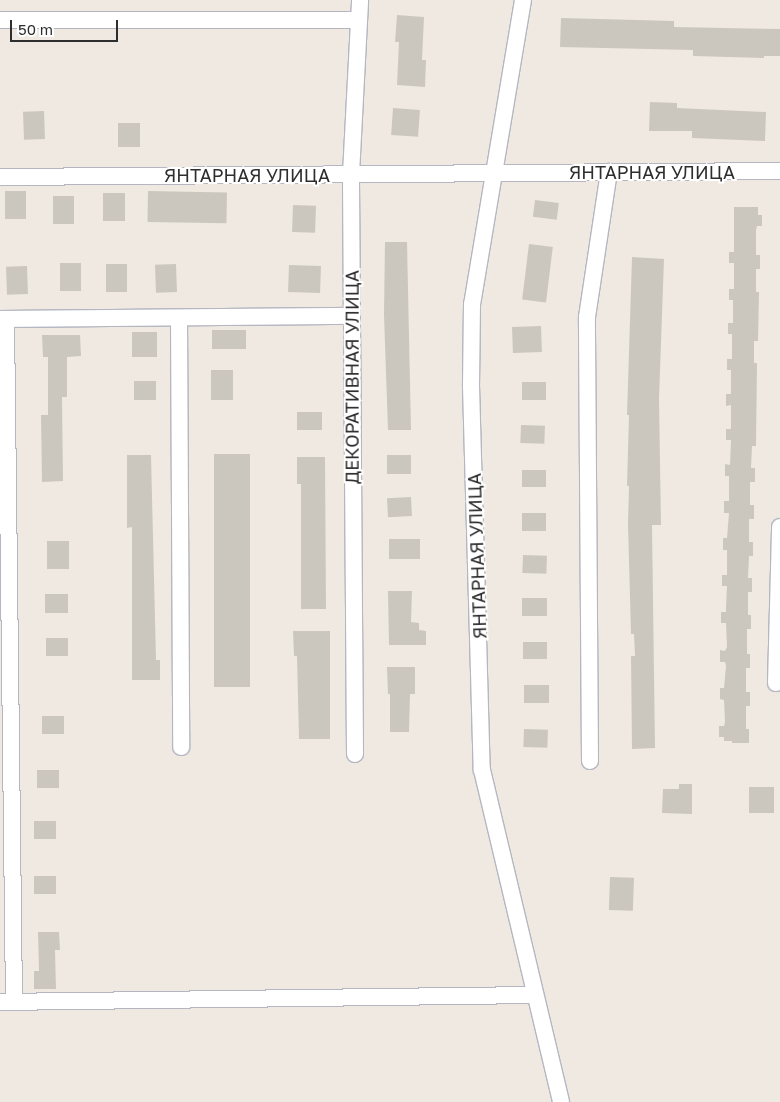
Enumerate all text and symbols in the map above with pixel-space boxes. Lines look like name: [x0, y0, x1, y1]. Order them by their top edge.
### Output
scale bar: [12, 10, 120, 42]
text: 50 m: [18, 20, 53, 38]
street label: ЯНТАРНАЯ УЛИЦА: [569, 161, 735, 183]
street label: ЯНТАРНАЯ УЛИЦА: [164, 164, 330, 186]
street label: ДЕКОРАТИВНАЯ УЛИЦА: [341, 270, 363, 484]
street label: ЯНТАРНАЯ УЛИЦА: [463, 473, 491, 639]

